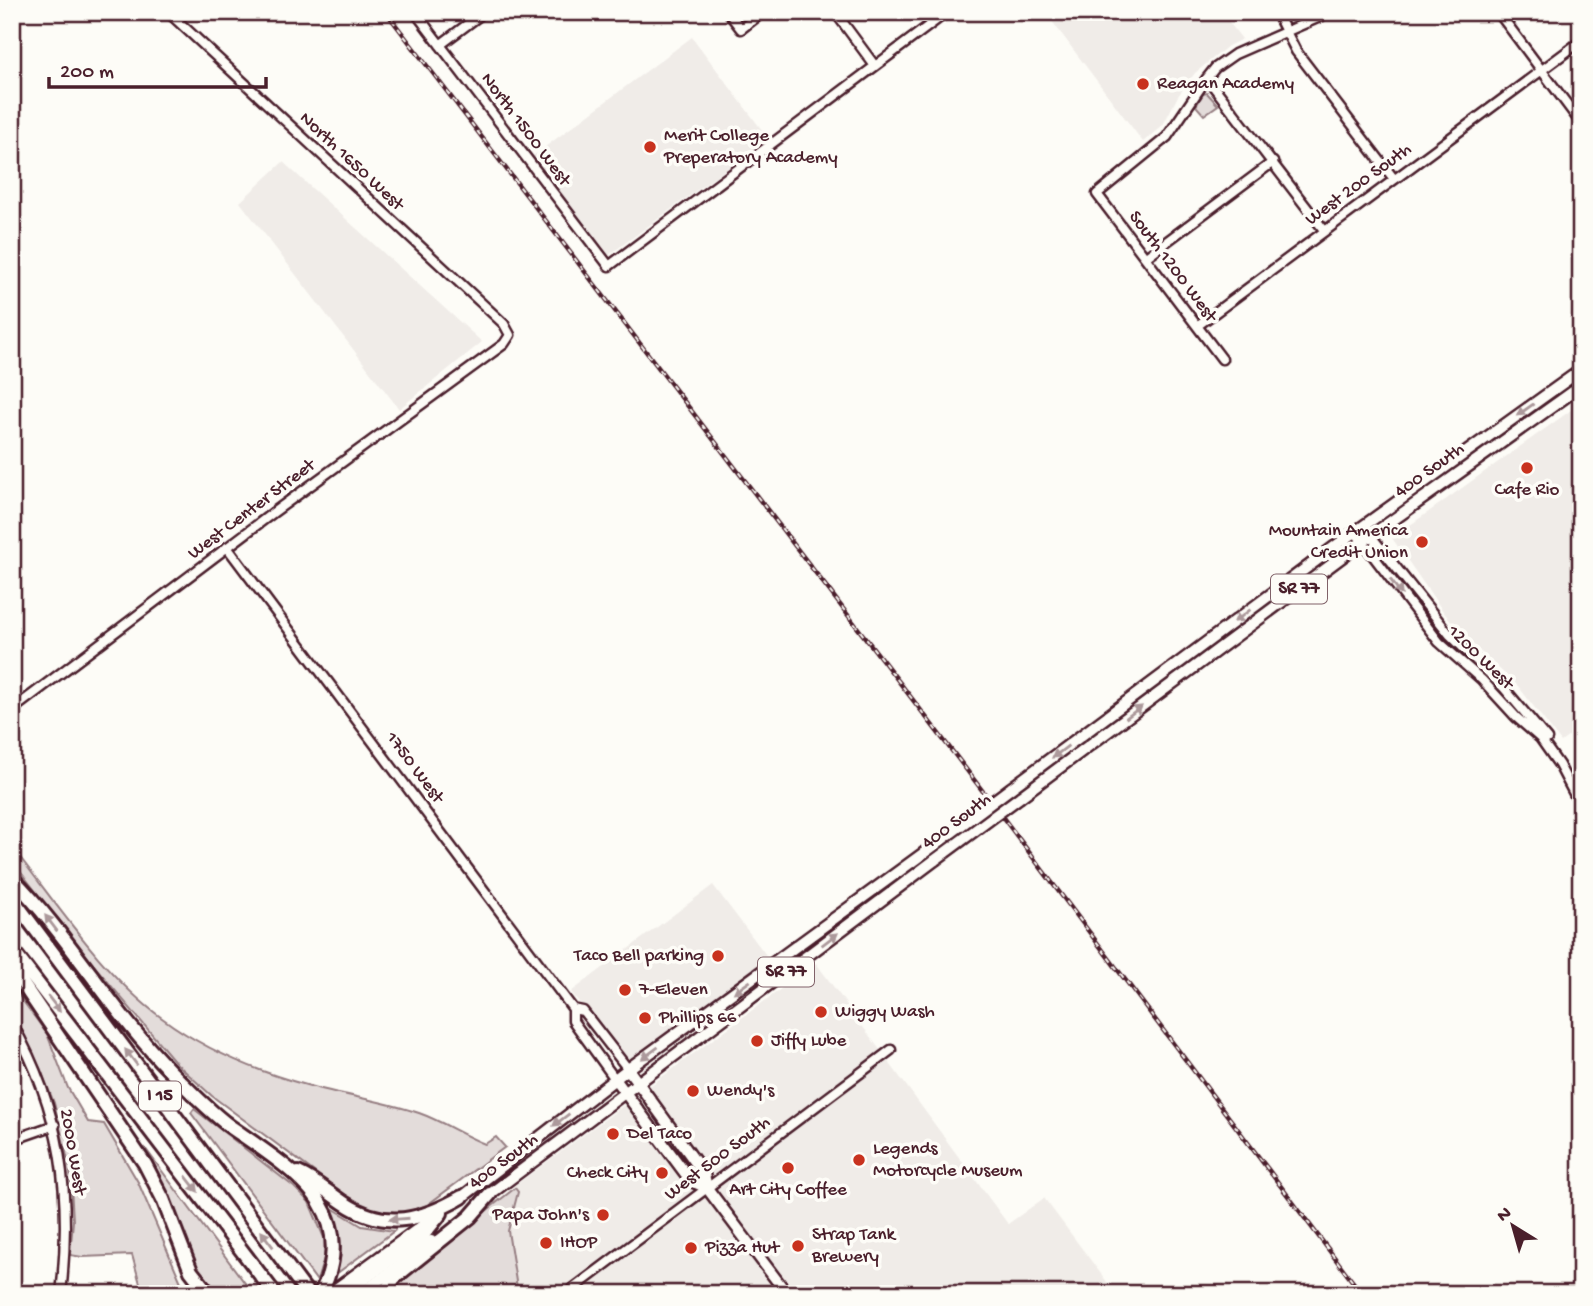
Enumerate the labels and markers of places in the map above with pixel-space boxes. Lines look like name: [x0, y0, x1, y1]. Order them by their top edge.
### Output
place label: Reagan Academy: [1157, 73, 1295, 96]
marker: Reagan Academy: [1135, 76, 1151, 92]
place label: Merit College Preperatory Academy: [663, 125, 838, 170]
marker: Merit College Preperatory Academy: [642, 139, 658, 155]
marker: Cafe Rio: [1519, 460, 1535, 476]
place label: Cafe Rio: [1495, 479, 1560, 502]
place label: Mountain America Credit Union: [1269, 520, 1409, 565]
marker: Mountain America Credit Union: [1414, 534, 1430, 550]
place label: Taco Bell parking: [573, 945, 704, 968]
marker: Taco Bell parking: [710, 948, 726, 964]
place label: 7-Eleven: [638, 979, 708, 1002]
marker: 7-Eleven: [617, 982, 633, 998]
place label: Wiggy Wash: [835, 1001, 935, 1024]
marker: Wiggy Wash: [813, 1004, 829, 1020]
place label: Phillips 66: [658, 1007, 737, 1030]
marker: Phillips 66: [637, 1010, 653, 1026]
place label: Jiffy Lube: [771, 1030, 847, 1053]
marker: Jiffy Lube: [749, 1033, 765, 1049]
place label: Wendy's: [707, 1080, 775, 1103]
marker: Wendy's: [685, 1083, 701, 1099]
place label: Del Taco: [625, 1123, 692, 1146]
marker: Del Taco: [605, 1126, 621, 1142]
place label: Legends Motorcycle Museum: [873, 1138, 1023, 1183]
marker: Legends Motorcycle Museum: [851, 1152, 867, 1168]
marker: Art City Coffee: [780, 1160, 796, 1176]
place label: Check City: [567, 1162, 649, 1185]
marker: Check City: [654, 1165, 670, 1181]
place label: Art City Coffee: [729, 1179, 847, 1202]
place label: Papa John's: [492, 1204, 590, 1227]
marker: Papa John's: [595, 1207, 611, 1223]
place label: Strap Tank Brewery: [811, 1224, 897, 1269]
place label: IHOP: [560, 1232, 598, 1255]
marker: IHOP: [538, 1235, 554, 1251]
place label: Pizza Hut: [704, 1237, 781, 1260]
marker: Strap Tank Brewery: [790, 1238, 806, 1254]
marker: Pizza Hut: [683, 1240, 699, 1256]

